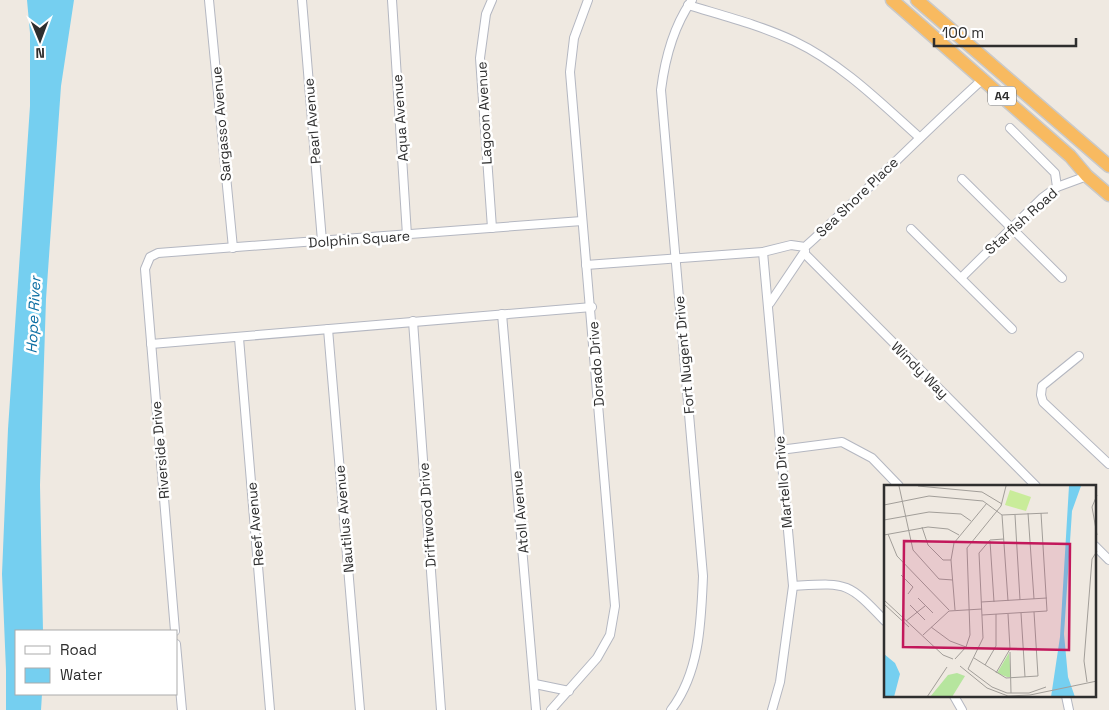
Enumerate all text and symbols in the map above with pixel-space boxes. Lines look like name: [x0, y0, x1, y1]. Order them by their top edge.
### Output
north arrow: [15, 15, 65, 65]
scale bar: [934, 15, 1076, 47]
text: 100 m: [942, 23, 984, 42]
text: N: [35, 44, 45, 62]
street label: Lagoon Avenue: [472, 61, 496, 165]
street label: Sargasso Avenue: [207, 66, 235, 182]
street label: Aqua Avenue: [388, 74, 412, 162]
street label: Pearl Avenue: [299, 77, 325, 165]
road number: A4: [988, 86, 1016, 105]
street label: Sea Shore Place: [812, 153, 902, 241]
street label: Starfish Road: [981, 184, 1061, 258]
street label: Dolphin Square: [307, 226, 411, 252]
water label: Hope River: [21, 275, 45, 354]
street label: Fort Nugent Drive: [670, 295, 698, 415]
street label: Dorado Drive: [584, 321, 608, 407]
street label: Windy Way: [888, 338, 952, 402]
street label: Riverside Drive: [147, 400, 173, 500]
street label: Martello Drive: [770, 435, 796, 529]
street label: Driftwood Drive: [414, 462, 440, 568]
street label: Nautilus Avenue: [330, 464, 358, 574]
street label: Atoll Avenue: [507, 470, 533, 554]
street label: Reef Avenue: [242, 481, 268, 567]
inset map: [884, 485, 1096, 698]
legend: [15, 630, 178, 695]
text: Road: [60, 640, 97, 659]
text: Water: [60, 665, 103, 684]

